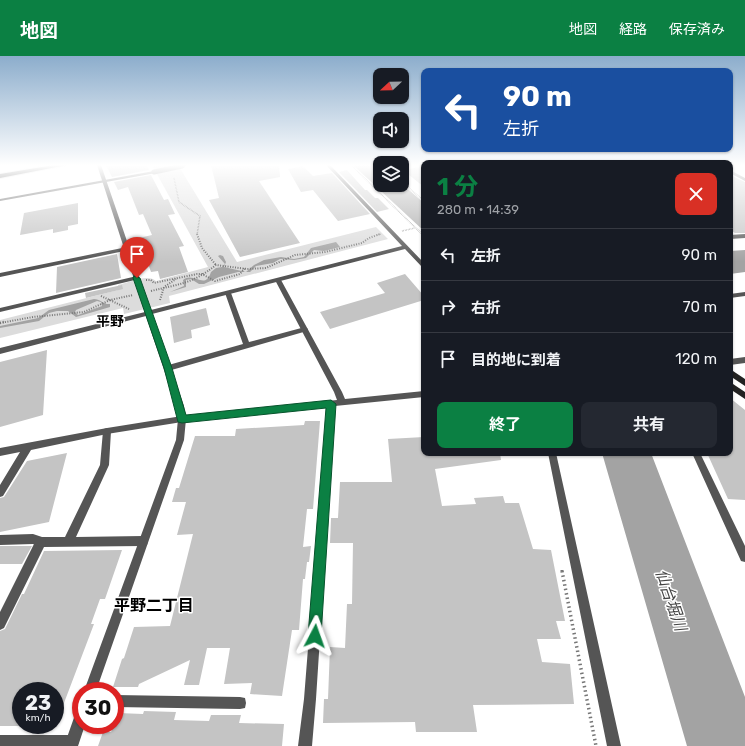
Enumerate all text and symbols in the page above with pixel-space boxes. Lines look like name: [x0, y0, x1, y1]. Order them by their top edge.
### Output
text: 地図: [20, 19, 58, 42]
text: 地図: [569, 21, 597, 38]
text: 経路: [619, 21, 647, 38]
text: 保存済み: [669, 21, 725, 38]
north arrow: [373, 68, 409, 104]
map controls: [373, 68, 409, 192]
text: 90 m: [503, 80, 572, 113]
icon: left: [437, 84, 489, 136]
button: sound: [373, 112, 409, 148]
text: 左折: [503, 118, 539, 140]
button: layers: [373, 156, 409, 192]
text: 1 分: [437, 173, 478, 201]
button: close: [675, 173, 717, 215]
text: 280 m · 14:39: [437, 202, 519, 217]
pin: [120, 237, 154, 278]
icon: arrive: [126, 243, 148, 265]
icon: left: [437, 244, 459, 266]
text: 90 m: [682, 246, 717, 264]
text: 左折: [471, 247, 501, 265]
icon: right: [437, 296, 459, 318]
text: 70 m: [683, 298, 717, 316]
text: 右折: [471, 299, 501, 317]
district label: 平野: [96, 313, 124, 330]
icon: arrive: [437, 348, 459, 370]
text: 120 m: [675, 350, 717, 368]
text: 目的地に到着: [471, 351, 561, 369]
button: 終了: [437, 402, 573, 448]
button: 共有: [581, 402, 717, 448]
water label: 仙台堀川: [652, 567, 691, 635]
district label: 平野二丁目: [114, 596, 194, 615]
position arrow: [294, 615, 336, 657]
speed limit sign: 30: [72, 682, 124, 734]
text: 23: [25, 691, 51, 715]
text: km/h: [26, 712, 50, 724]

